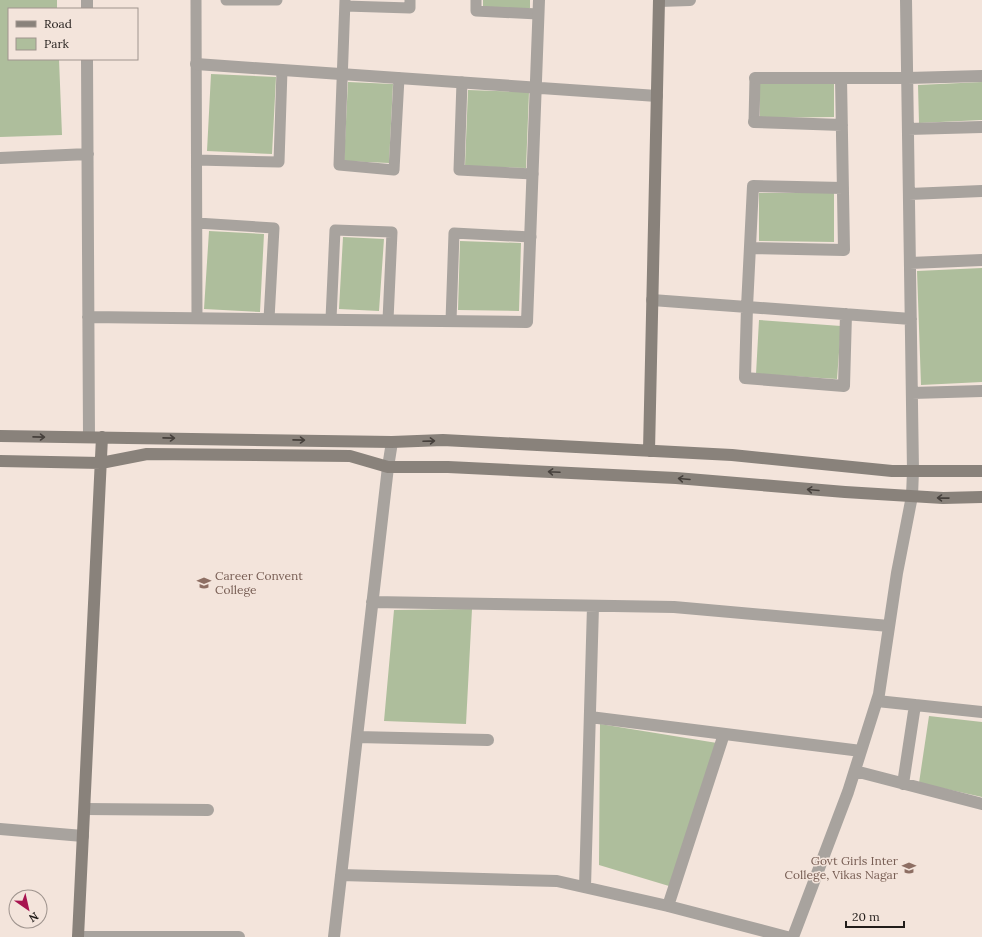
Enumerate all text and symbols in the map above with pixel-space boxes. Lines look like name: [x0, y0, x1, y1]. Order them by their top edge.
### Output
legend: [8, 8, 138, 60]
text: Road: [44, 16, 72, 31]
text: Park: [44, 36, 70, 51]
one-way arrow: [32, 433, 45, 440]
one-way arrow: [162, 434, 175, 442]
one-way arrow: [292, 437, 305, 444]
one-way arrow: [422, 437, 435, 444]
one-way arrow: [548, 469, 561, 476]
one-way arrow: [678, 475, 691, 482]
one-way arrow: [807, 486, 820, 493]
one-way arrow: [937, 494, 950, 501]
place label: Career Convent College: [215, 568, 303, 597]
school or university icon: Career Convent College: [196, 575, 212, 591]
place label: Govt Girls Inter College, Vikas Nagar: [785, 853, 899, 882]
school or university icon: Govt Girls Inter College, Vikas Nagar: [901, 860, 917, 876]
north arrow: [8, 889, 48, 929]
scale bar: [846, 903, 904, 929]
text: N: [26, 909, 41, 926]
text: 20 m: [852, 909, 880, 924]

